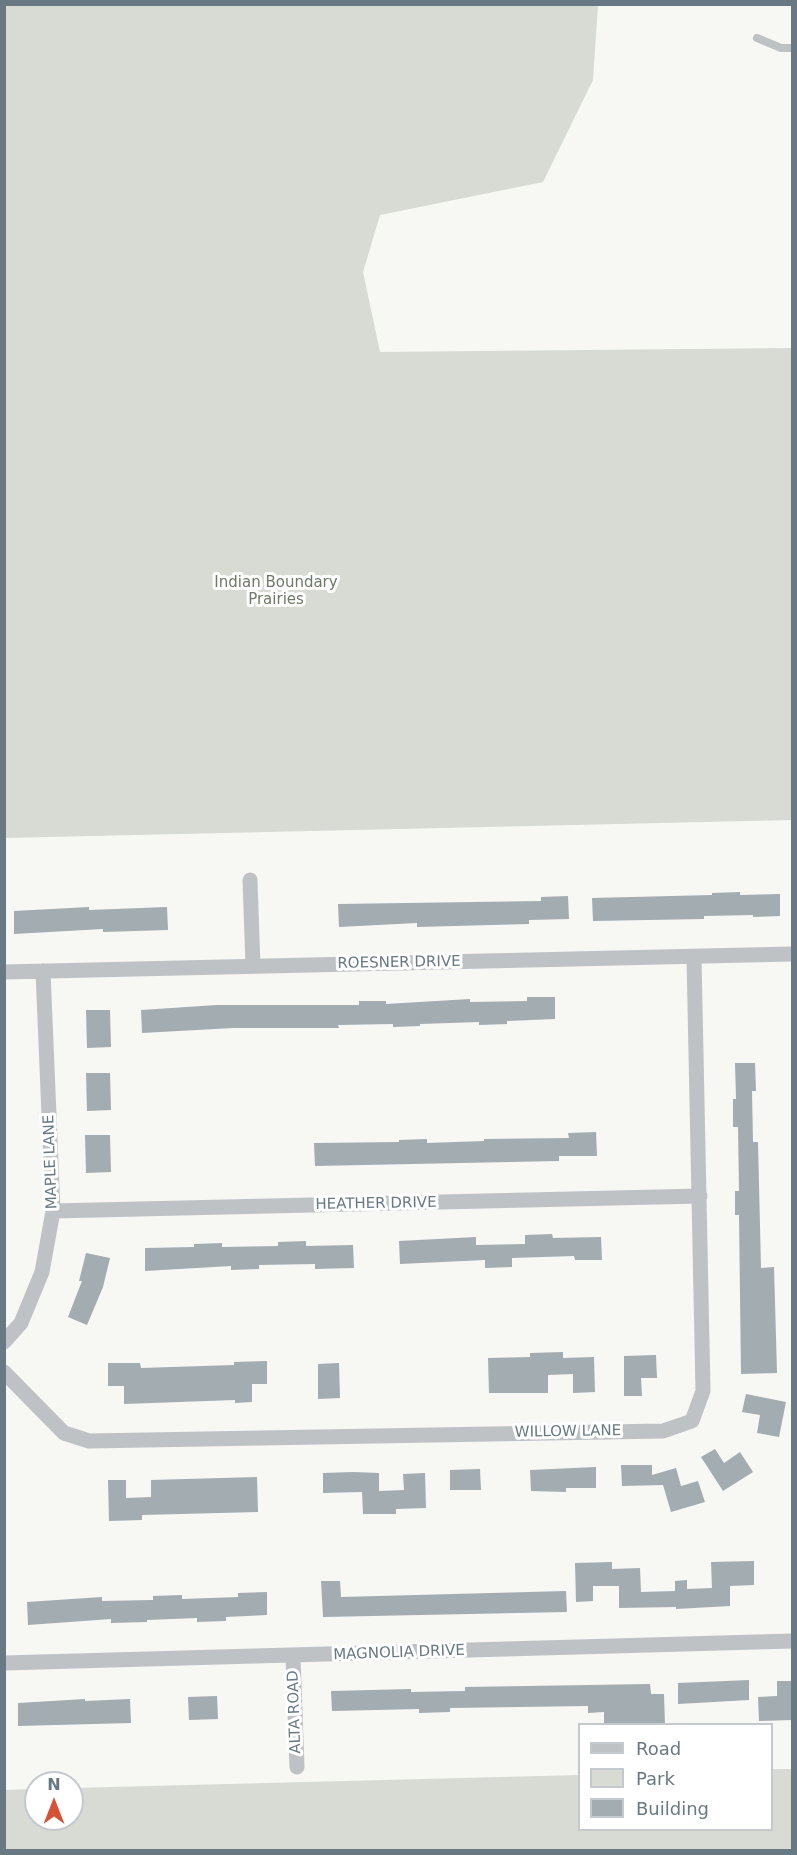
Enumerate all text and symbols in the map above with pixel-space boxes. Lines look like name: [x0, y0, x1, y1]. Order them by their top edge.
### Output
park label: Indian Boundary Prairies: [214, 574, 338, 609]
street label: ROESNER DRIVE: [337, 953, 461, 973]
street label: MAPLE LANE: [40, 1114, 62, 1210]
street label: HEATHER DRIVE: [315, 1194, 437, 1214]
street label: WILLOW LANE: [515, 1422, 621, 1442]
street label: MAGNOLIA DRIVE: [333, 1642, 465, 1664]
street label: ALTA ROAD: [285, 1670, 305, 1754]
legend: [578, 1723, 773, 1831]
text: Road: [636, 1738, 681, 1759]
text: Park: [636, 1768, 675, 1789]
north arrow: [24, 1771, 84, 1831]
text: N: [47, 1775, 61, 1794]
text: Building: [636, 1798, 709, 1819]

